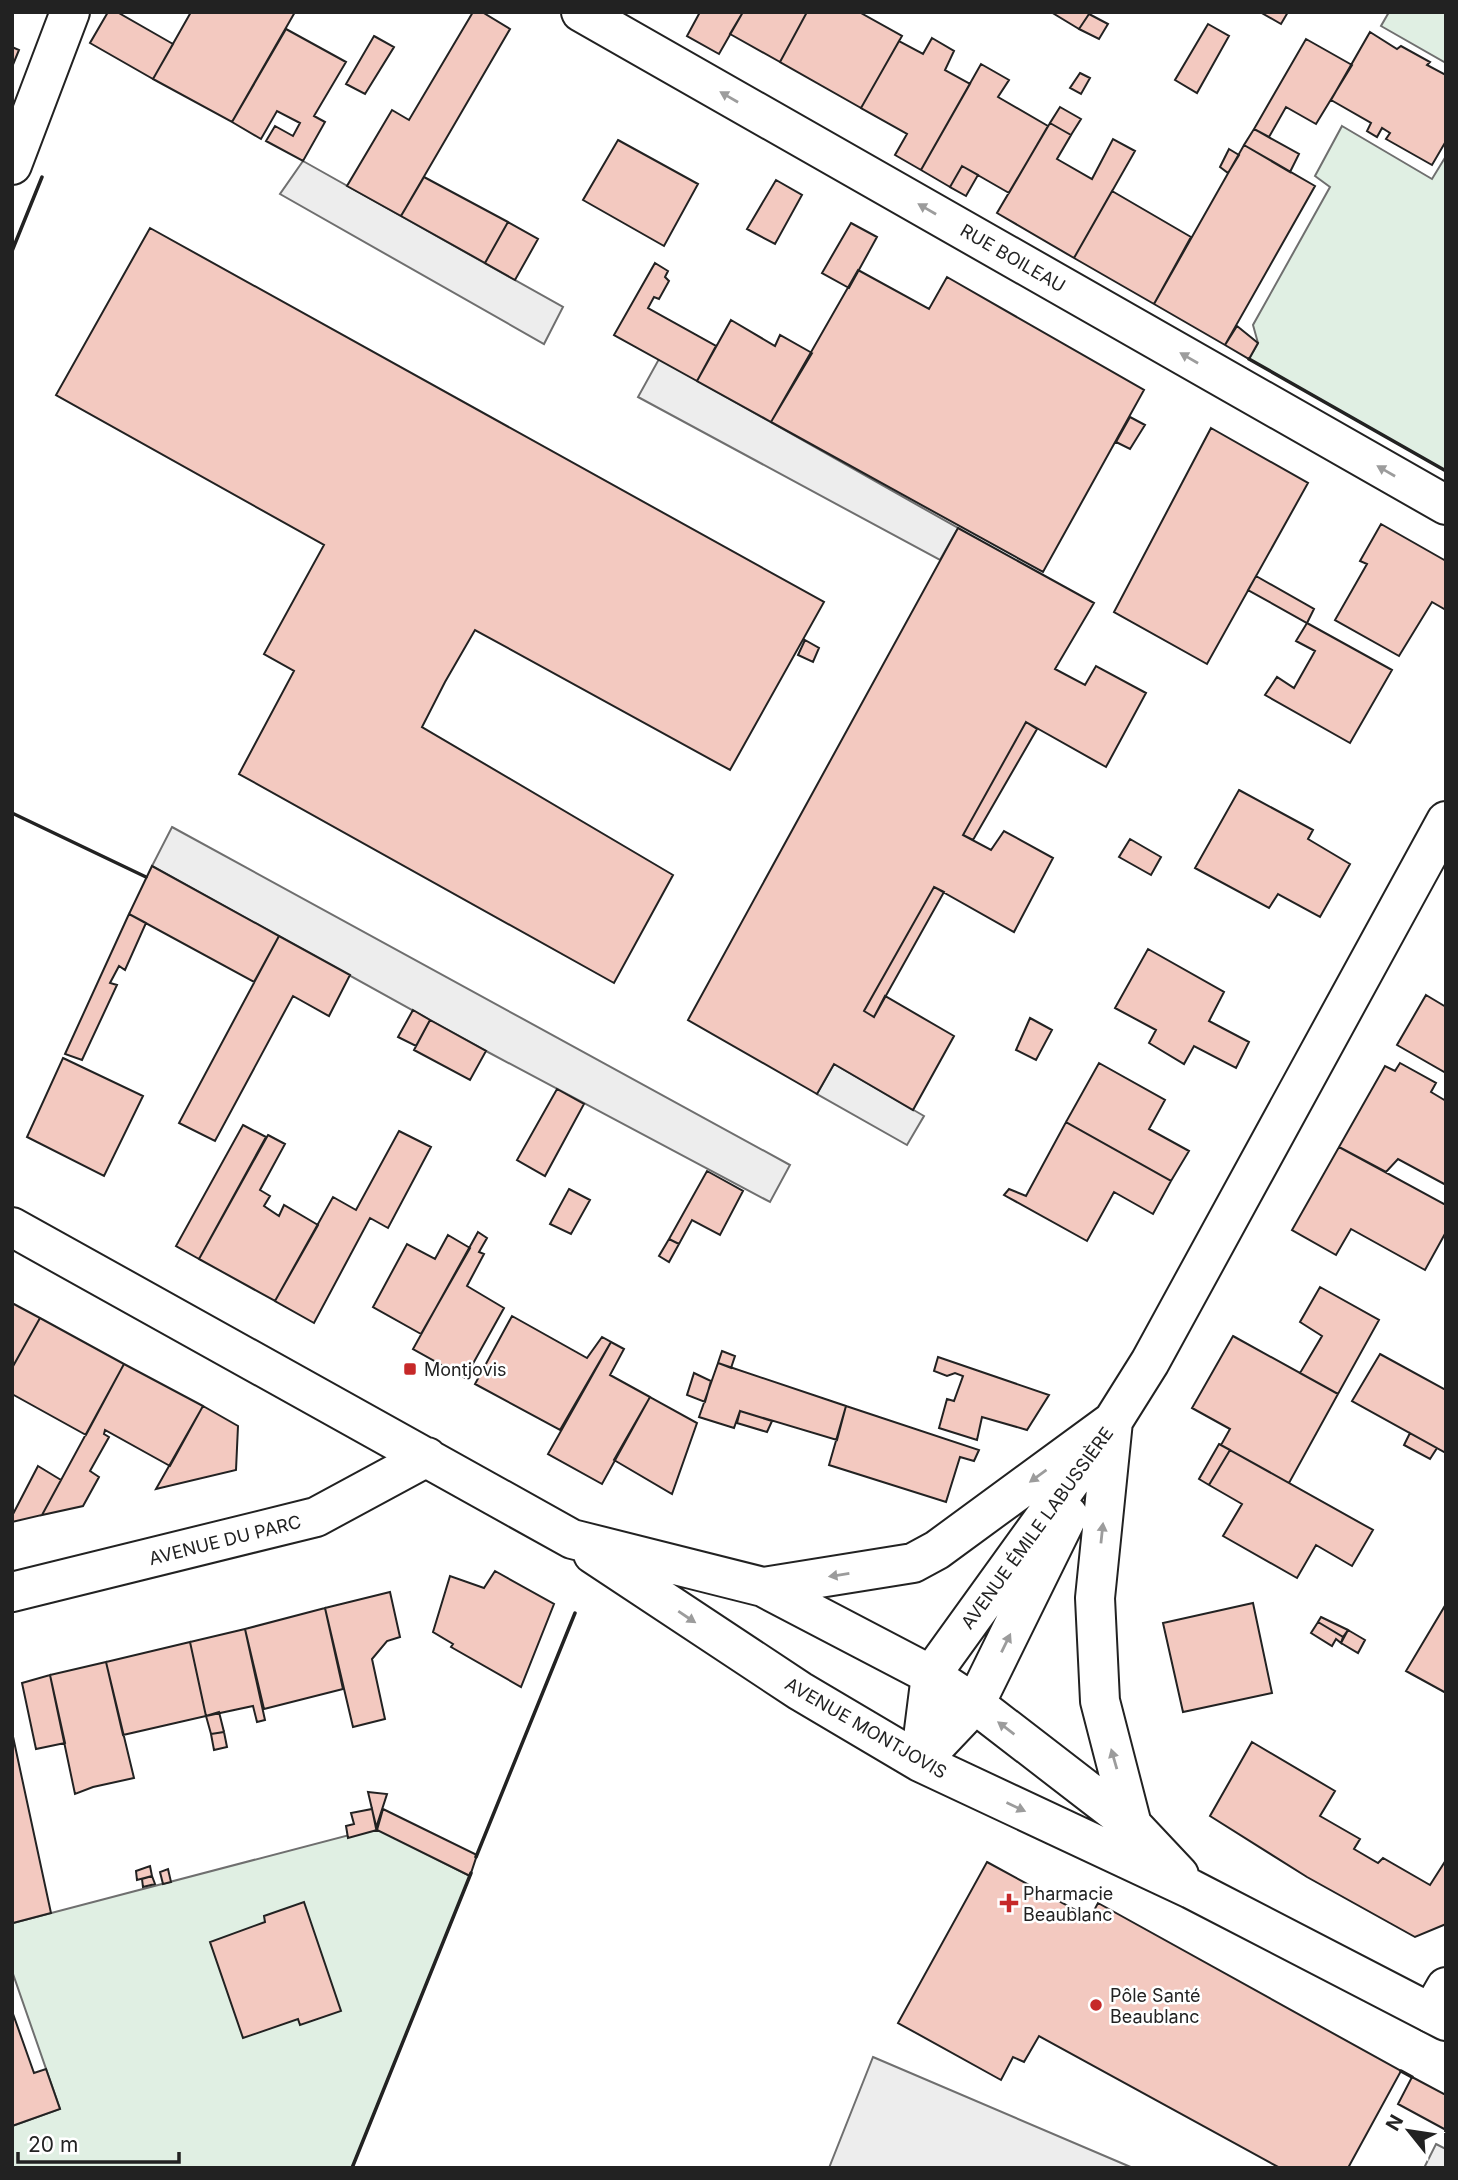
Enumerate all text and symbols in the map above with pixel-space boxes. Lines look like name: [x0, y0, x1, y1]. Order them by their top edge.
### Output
one-way arrow: [720, 91, 739, 103]
one-way arrow: [917, 203, 937, 215]
street label: RUE BOILEAU: [957, 219, 1069, 297]
one-way arrow: [1179, 352, 1198, 364]
one-way arrow: [1377, 465, 1396, 477]
place label: Montjovis: [424, 1359, 507, 1380]
marker: Montjovis: [402, 1361, 418, 1377]
street label: AVENUE ÉMILE LABUSSIÈRE: [956, 1422, 1117, 1633]
one-way arrow: [1029, 1469, 1047, 1483]
street label: AVENUE DU PARC: [147, 1511, 303, 1569]
one-way arrow: [1097, 1522, 1108, 1544]
one-way arrow: [828, 1569, 850, 1580]
one-way arrow: [678, 1610, 697, 1623]
one-way arrow: [1000, 1633, 1011, 1653]
street label: AVENUE MONTJOVIS: [781, 1673, 951, 1783]
one-way arrow: [997, 1721, 1015, 1735]
one-way arrow: [1108, 1748, 1119, 1770]
one-way arrow: [1006, 1801, 1026, 1813]
place label: Pharmacie Beaublanc: [1023, 1883, 1113, 1925]
marker: Pharmacie Beaublanc: [1001, 1895, 1017, 1911]
place label: Pôle Santé Beaublanc: [1110, 1985, 1201, 2027]
marker: Pôle Santé Beaublanc: [1088, 1997, 1104, 2013]
north arrow: [1374, 2096, 1444, 2166]
text: N: [1381, 2111, 1408, 2135]
scale bar: [18, 2120, 178, 2164]
text: 20 m: [28, 2132, 78, 2157]

